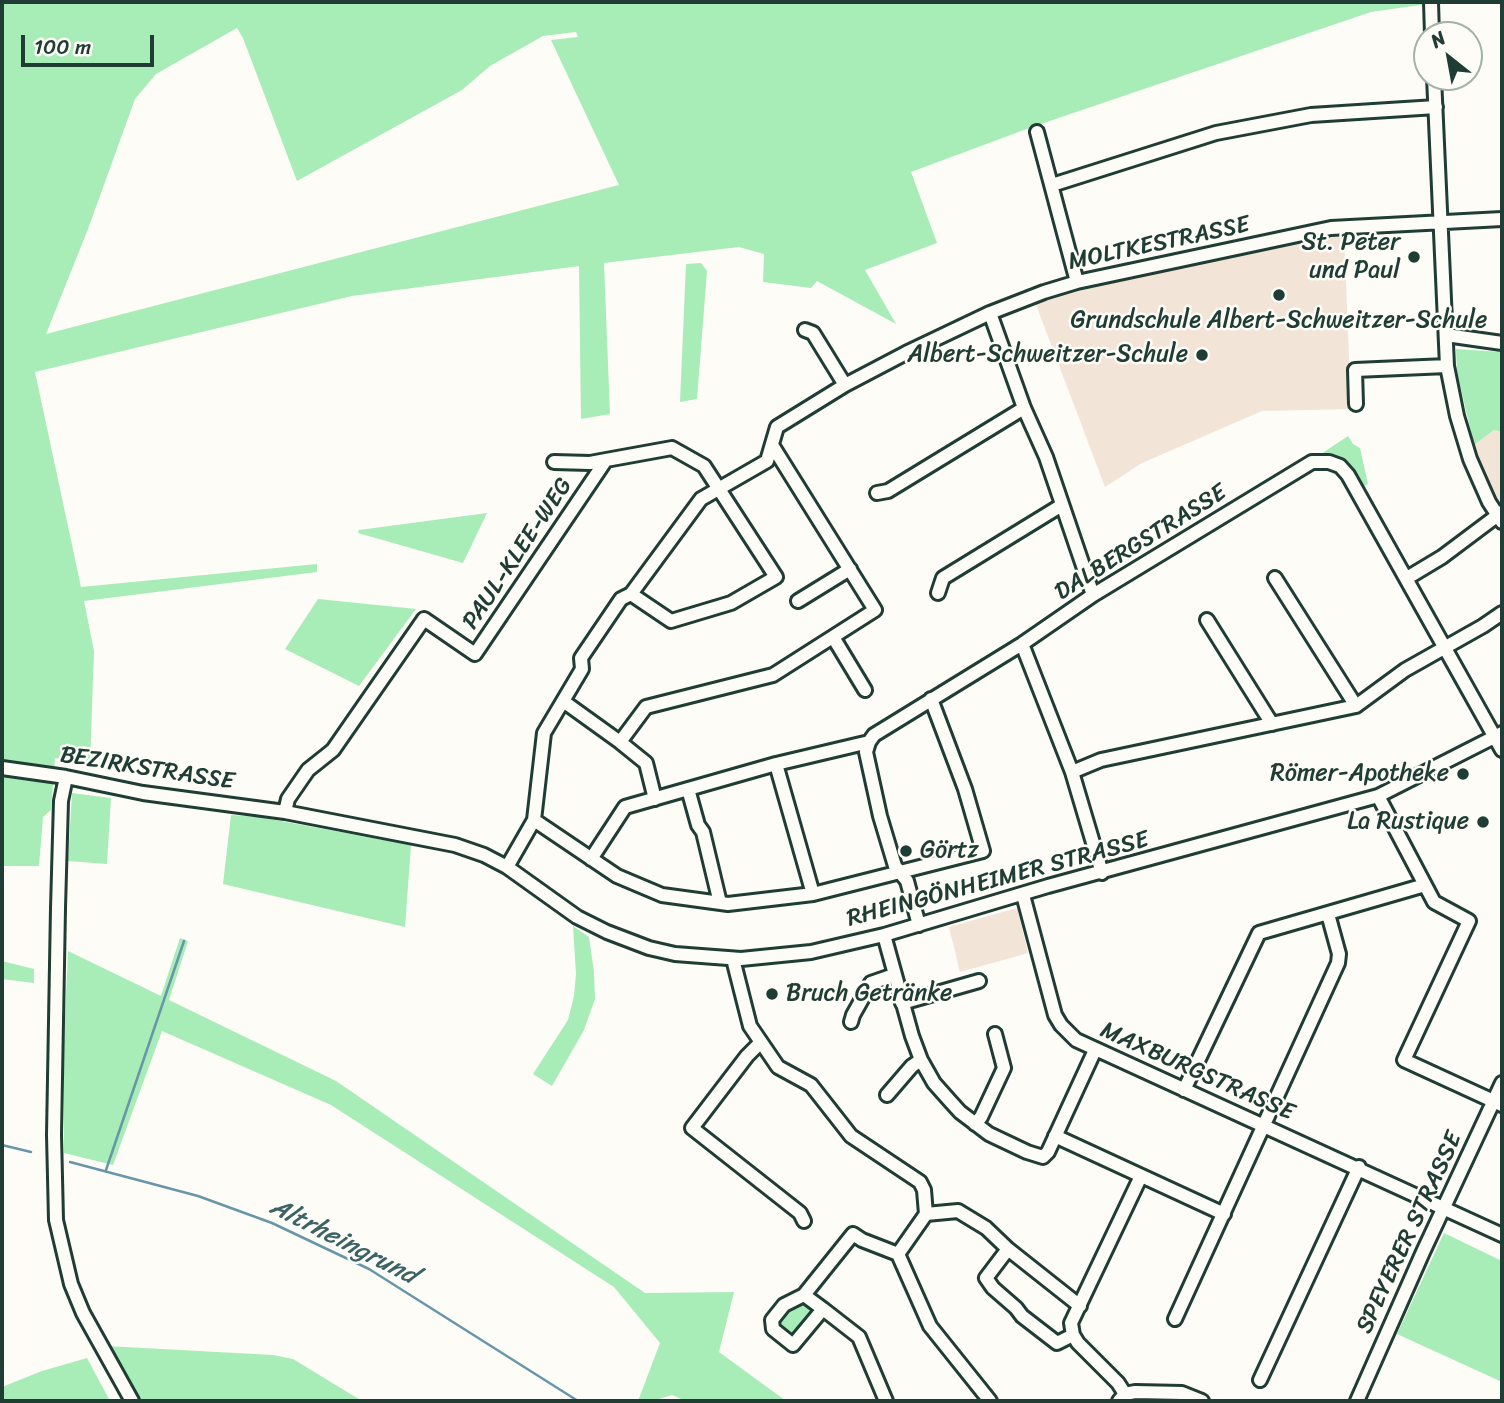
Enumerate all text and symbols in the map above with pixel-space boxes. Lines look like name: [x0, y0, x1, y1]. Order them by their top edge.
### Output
scale bar: [24, 21, 158, 65]
north arrow: [1413, 21, 1483, 91]
text: N: [1424, 22, 1452, 57]
text: 100 m: [34, 28, 91, 66]
street label: MOLTKESTRASSE: [1066, 211, 1252, 277]
place label: St. Peter und Paul: [1301, 229, 1400, 285]
marker: St. Peter und Paul: [1406, 249, 1422, 265]
marker: Grundschule Albert-Schweitzer-Schule: [1271, 287, 1287, 303]
place label: Grundschule Albert-Schweitzer-Schule: [1071, 307, 1487, 335]
place label: Albert-Schweitzer-Schule: [908, 341, 1188, 369]
marker: Albert-Schweitzer-Schule: [1194, 347, 1210, 363]
street label: PAUL-KLEE-WEG: [457, 473, 579, 635]
street label: DALBERGSTRASSE: [1050, 479, 1232, 607]
street label: BEZIRKSTRASSE: [58, 741, 236, 797]
place label: Römer-Apotheke: [1270, 760, 1449, 788]
marker: Römer-Apotheke: [1455, 766, 1471, 782]
place label: La Rustique: [1347, 808, 1469, 836]
marker: La Rustique: [1475, 814, 1491, 830]
street label: RHEINGÖNHEIMER STRASSE: [844, 826, 1152, 934]
place label: Görtz: [920, 837, 979, 865]
marker: Görtz: [898, 843, 914, 859]
place label: Bruch Getränke: [786, 980, 952, 1008]
marker: Bruch Getränke: [764, 986, 780, 1002]
street label: MAXBURGSTRASSE: [1096, 1016, 1298, 1128]
street label: SPEYERER STRASSE: [1351, 1128, 1469, 1338]
water label: Altrheingrund: [265, 1192, 421, 1292]

